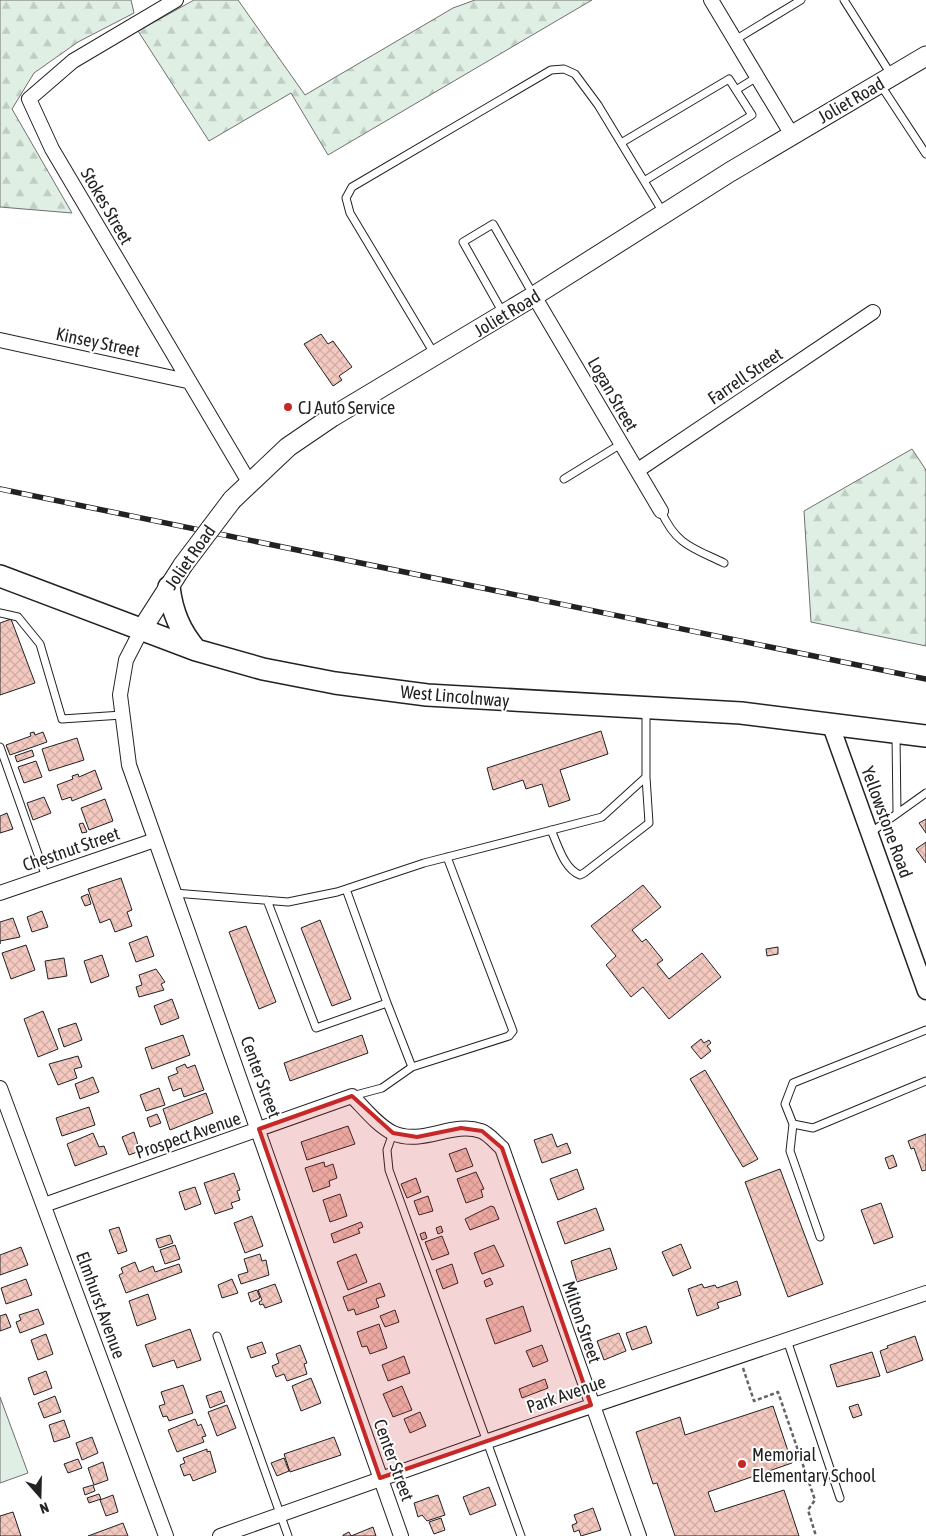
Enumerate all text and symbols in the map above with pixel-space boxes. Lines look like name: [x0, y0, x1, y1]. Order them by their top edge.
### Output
street label: Joliet Road: [814, 73, 888, 127]
street label: Stokes Street: [77, 164, 137, 248]
street label: Joliet Road: [470, 285, 544, 341]
street label: Kinsey Street: [54, 323, 142, 361]
street label: Farrell Street: [704, 343, 786, 409]
street label: Logan Street: [583, 353, 643, 435]
place label: CJ Auto Service: [298, 397, 395, 418]
marker: CJ Auto Service: [282, 401, 294, 413]
street label: Joliet Road: [160, 521, 220, 593]
street label: West Lincolnway: [400, 681, 510, 711]
street label: Yellowstone Road: [857, 763, 917, 881]
street label: Chestnut Street: [20, 823, 122, 875]
street label: Center Street: [237, 1033, 285, 1121]
street label: Prospect Avenue: [133, 1107, 243, 1163]
street label: Elmhurst Avenue: [72, 1249, 130, 1361]
street label: Milton Street: [558, 1278, 606, 1366]
street label: Park Avenue: [524, 1371, 608, 1417]
street label: Center Street: [370, 1416, 418, 1504]
place label: Memorial Elementary School: [752, 1444, 876, 1486]
marker: Memorial Elementary School: [736, 1458, 748, 1470]
north arrow: [15, 1471, 65, 1521]
text: N: [38, 1499, 51, 1517]

